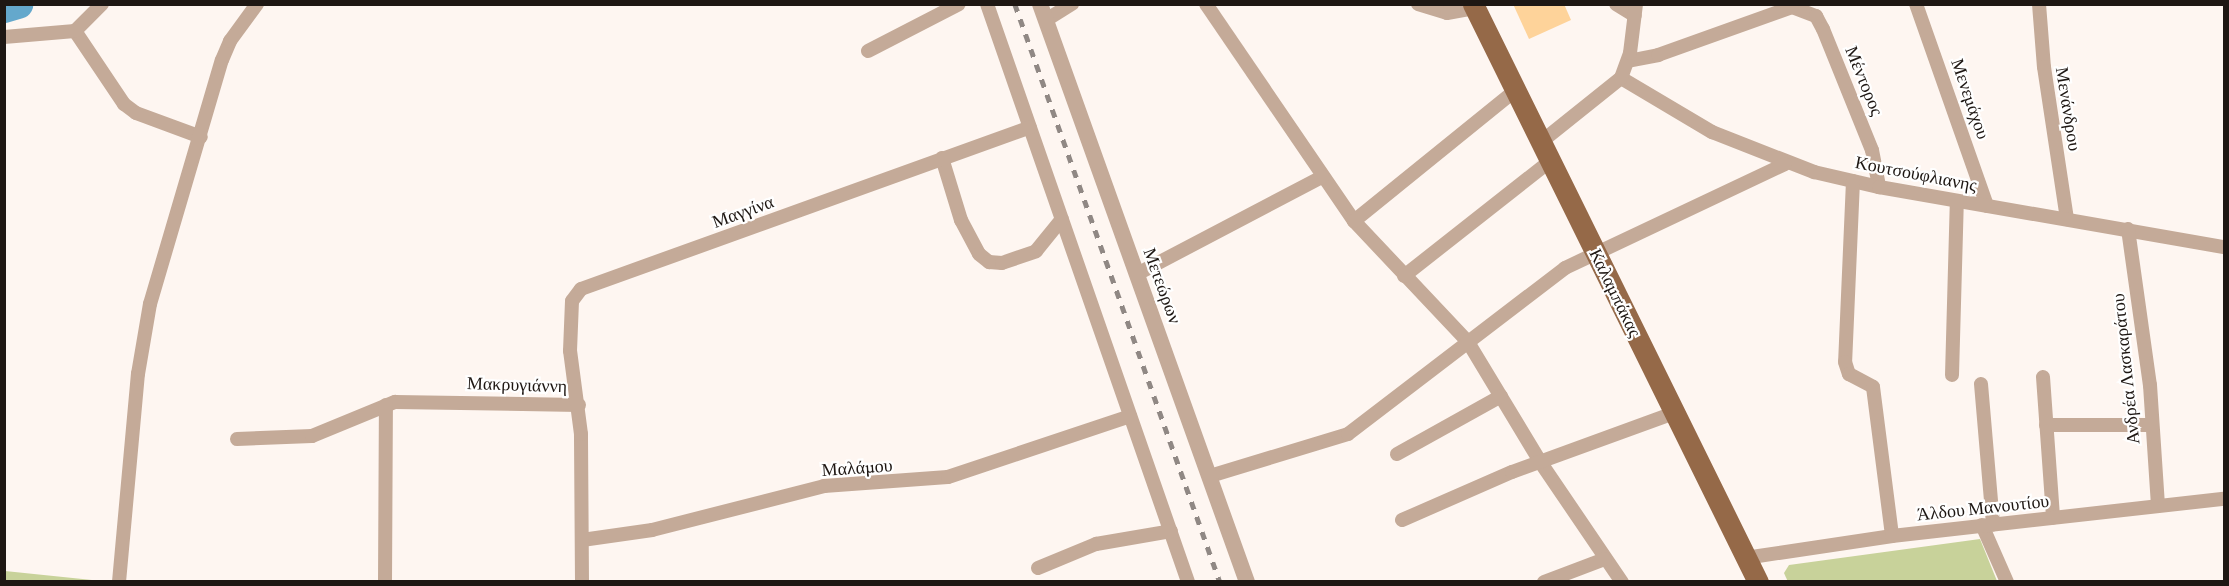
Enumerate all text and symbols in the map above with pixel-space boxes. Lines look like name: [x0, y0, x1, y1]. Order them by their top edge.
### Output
street label: Μέντορος: [1840, 43, 1888, 119]
street label: Μενεμάχου: [1946, 56, 1994, 142]
street label: Μενάνδρου: [2051, 66, 2085, 152]
street label: Κουτσούφλιανης: [1853, 152, 1979, 196]
street label: Μαγγίνα: [709, 191, 777, 233]
street label: Μετεώρων: [1138, 245, 1186, 327]
street label: Καλαμπάκας: [1584, 245, 1646, 341]
street label: Ανδρέα Λασκαράτου: [2107, 292, 2145, 446]
street label: Μακρυγιάννη: [466, 372, 568, 398]
street label: Μαλάμου: [821, 455, 893, 481]
street label: Άλδου Μανουτίου: [1916, 490, 2050, 526]

